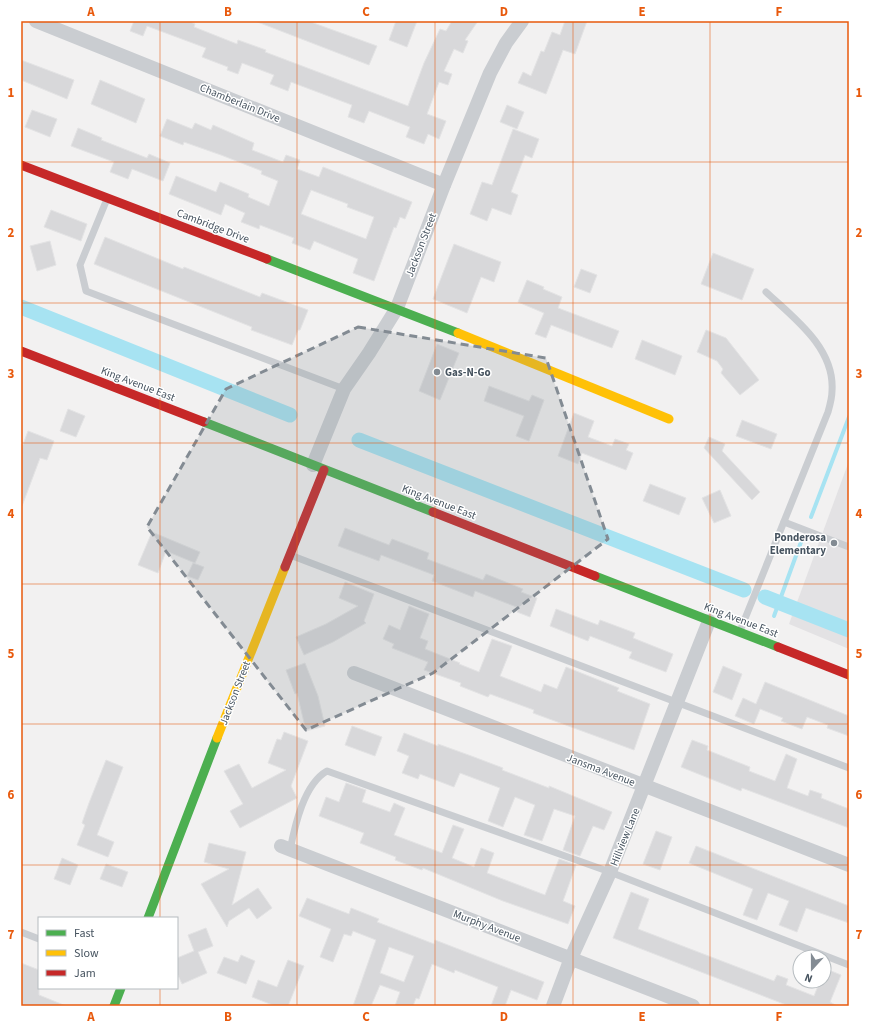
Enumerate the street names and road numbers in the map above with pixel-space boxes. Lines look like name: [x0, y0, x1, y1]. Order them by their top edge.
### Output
street label: Chamberlain Drive: [198, 80, 283, 126]
street label: Cambridge Drive: [175, 205, 252, 247]
street label: Jackson Street: [402, 210, 440, 279]
street label: King Avenue East: [99, 363, 178, 405]
street label: King Avenue East: [400, 481, 479, 523]
street label: King Avenue East: [702, 599, 781, 641]
street label: Jackson Street: [216, 658, 254, 727]
street label: Jansma Avenue: [565, 750, 638, 790]
street label: Hillview Lane: [607, 805, 644, 868]
street label: Murphy Avenue: [451, 906, 523, 946]

